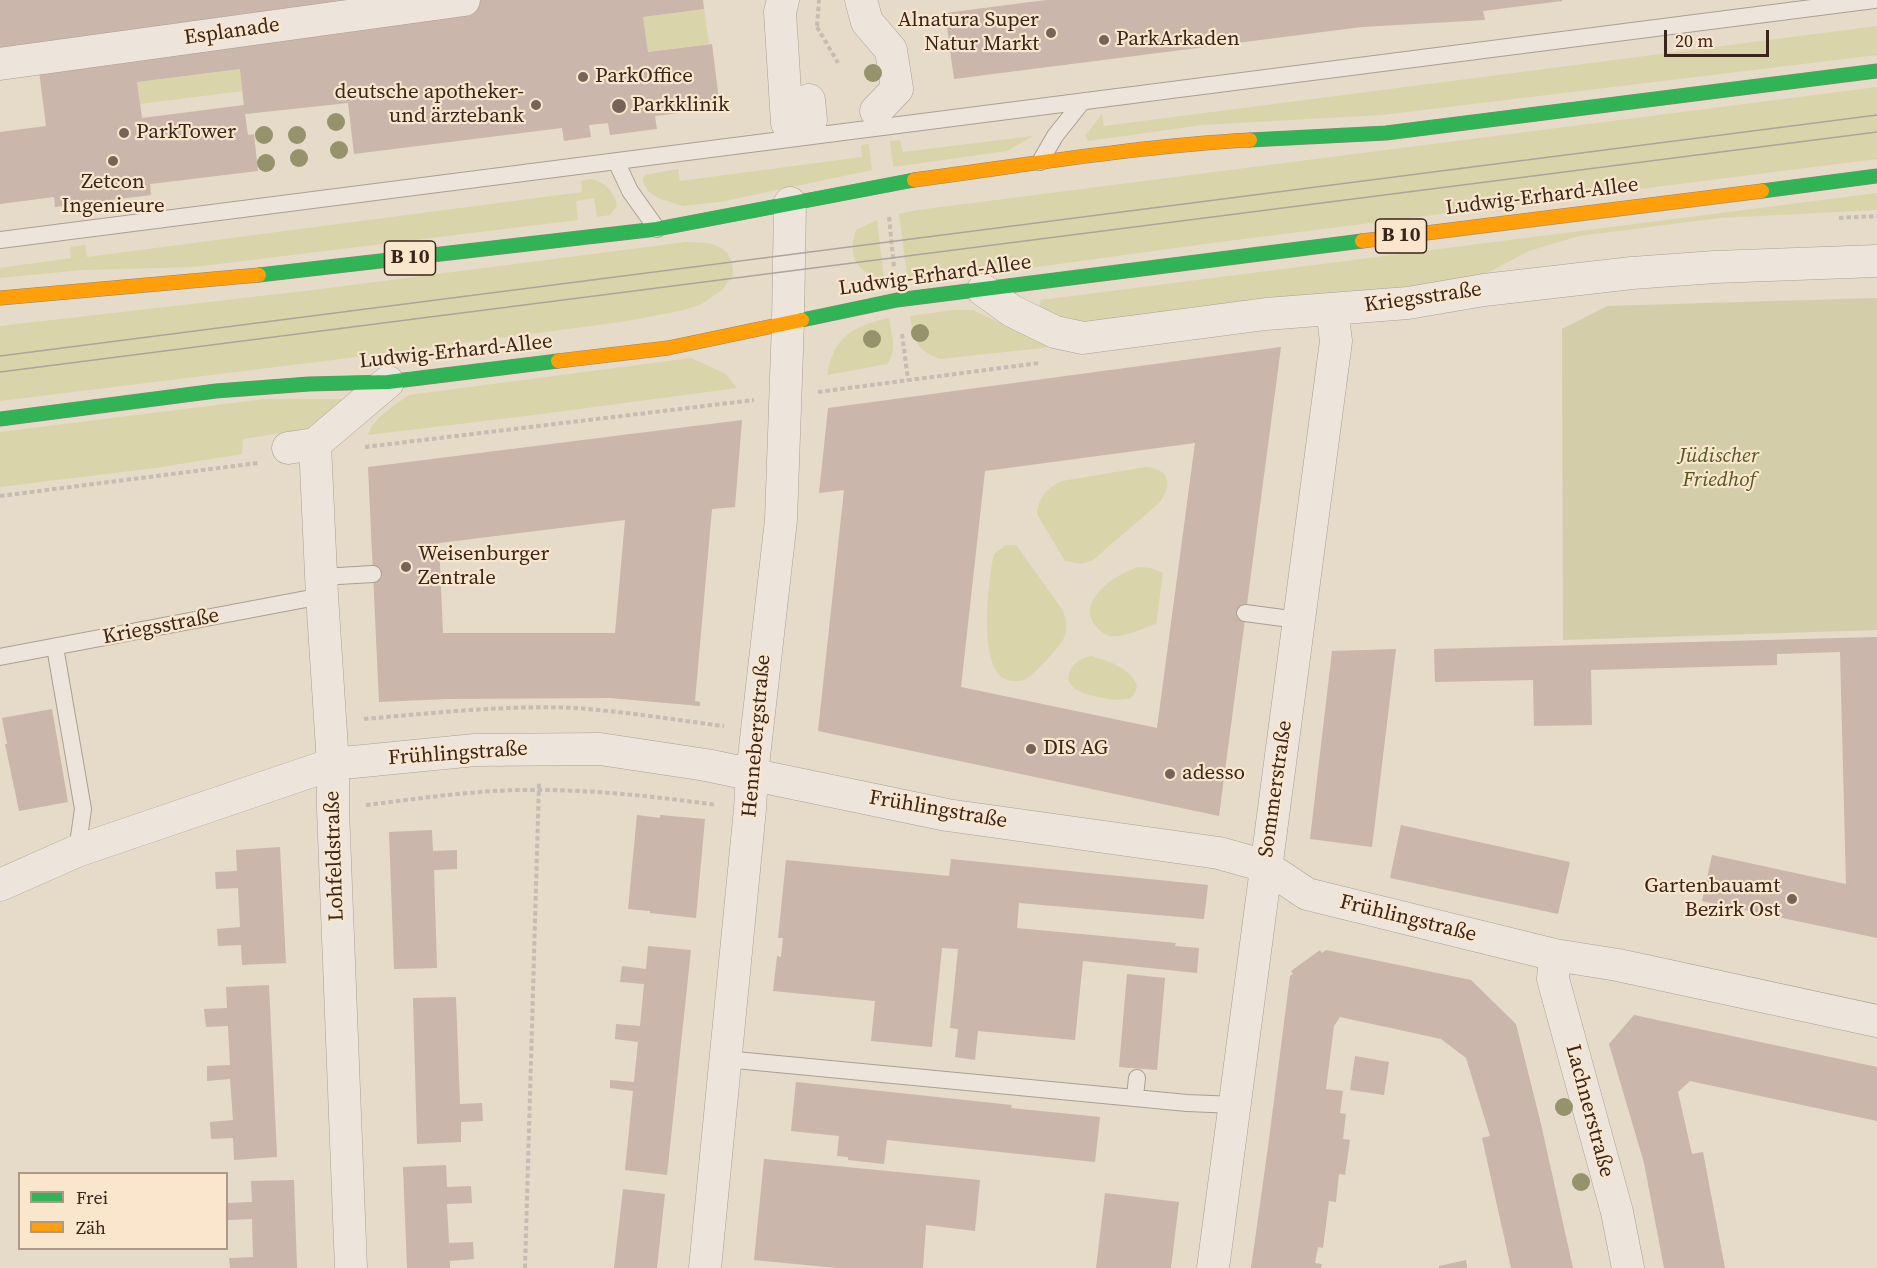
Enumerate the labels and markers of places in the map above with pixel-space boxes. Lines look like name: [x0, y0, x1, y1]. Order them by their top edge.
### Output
place label: Alnatura Super Natur Markt: [898, 8, 1039, 58]
marker: Alnatura Super Natur Markt: [1044, 26, 1058, 40]
place label: ParkArkaden: [1116, 27, 1240, 53]
marker: ParkArkaden: [1097, 33, 1111, 47]
place label: ParkOffice: [595, 64, 693, 90]
marker: ParkOffice: [576, 70, 590, 84]
place label: deutsche apotheker- und ärztebank: [335, 80, 524, 130]
place label: Parkklinik: [632, 93, 730, 119]
marker: Parkklinik: [610, 97, 628, 115]
marker: deutsche apotheker- und ärztebank: [529, 98, 543, 112]
place label: ParkTower: [136, 120, 236, 146]
marker: ParkTower: [117, 126, 131, 140]
marker: Zetcon Ingenieure: [106, 154, 120, 168]
place label: Zetcon Ingenieure: [61, 170, 165, 220]
place label: Weisenburger Zentrale: [418, 542, 549, 592]
marker: Weisenburger Zentrale: [399, 560, 413, 574]
place label: DIS AG: [1043, 736, 1108, 762]
marker: DIS AG: [1024, 742, 1038, 756]
place label: adesso: [1182, 761, 1245, 787]
marker: adesso: [1163, 767, 1177, 781]
place label: Gartenbauamt Bezirk Ost: [1644, 874, 1780, 924]
marker: Gartenbauamt Bezirk Ost: [1785, 892, 1799, 906]

